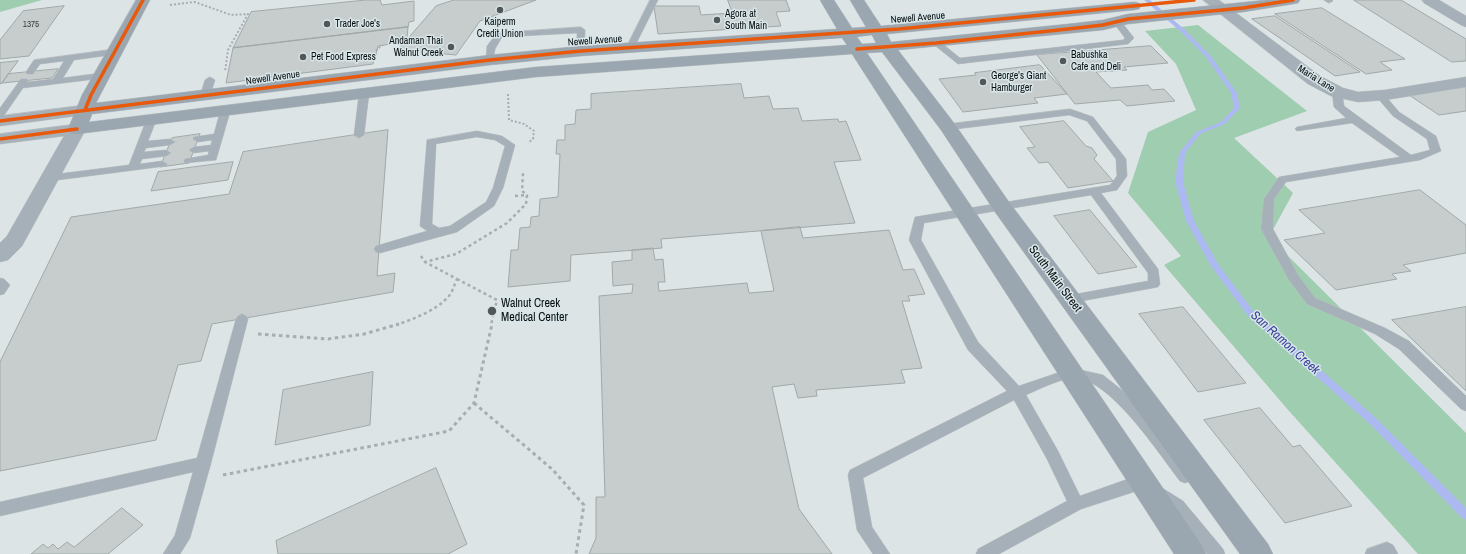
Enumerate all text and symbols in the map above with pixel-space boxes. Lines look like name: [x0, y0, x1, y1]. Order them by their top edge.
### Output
marker: Kaiperm Credit Union: [495, 5, 505, 15]
place label: Agora at South Main: [725, 8, 767, 32]
street label: Newell Avenue: [890, 10, 946, 26]
marker: Agora at South Main: [712, 15, 722, 25]
place label: Kaiperm Credit Union: [477, 16, 523, 40]
place label: Trader Joe's: [335, 18, 380, 30]
marker: Trader Joe's: [322, 19, 332, 29]
house number: 1375: [23, 20, 39, 30]
street label: Newell Avenue: [567, 33, 623, 49]
place label: Andaman Thai Walnut Creek: [389, 35, 443, 58]
marker: Andaman Thai Walnut Creek: [446, 42, 456, 52]
place label: Babushka Cafe and Deli: [1071, 49, 1121, 72]
place label: Pet Food Express: [311, 51, 376, 63]
marker: Pet Food Express: [298, 52, 308, 62]
marker: Babushka Cafe and Deli: [1058, 56, 1068, 66]
street label: Maria Lane: [1295, 63, 1337, 95]
street label: Newell Avenue: [245, 68, 301, 88]
place label: George's Giant Hamburger: [991, 70, 1046, 94]
marker: George's Giant Hamburger: [978, 77, 988, 87]
street label: South Main Street: [1025, 243, 1085, 315]
place label: Walnut Creek Medical Center: [501, 297, 568, 325]
marker: Walnut Creek Medical Center: [486, 305, 498, 317]
water label: San Ramon Creek: [1247, 308, 1323, 378]

